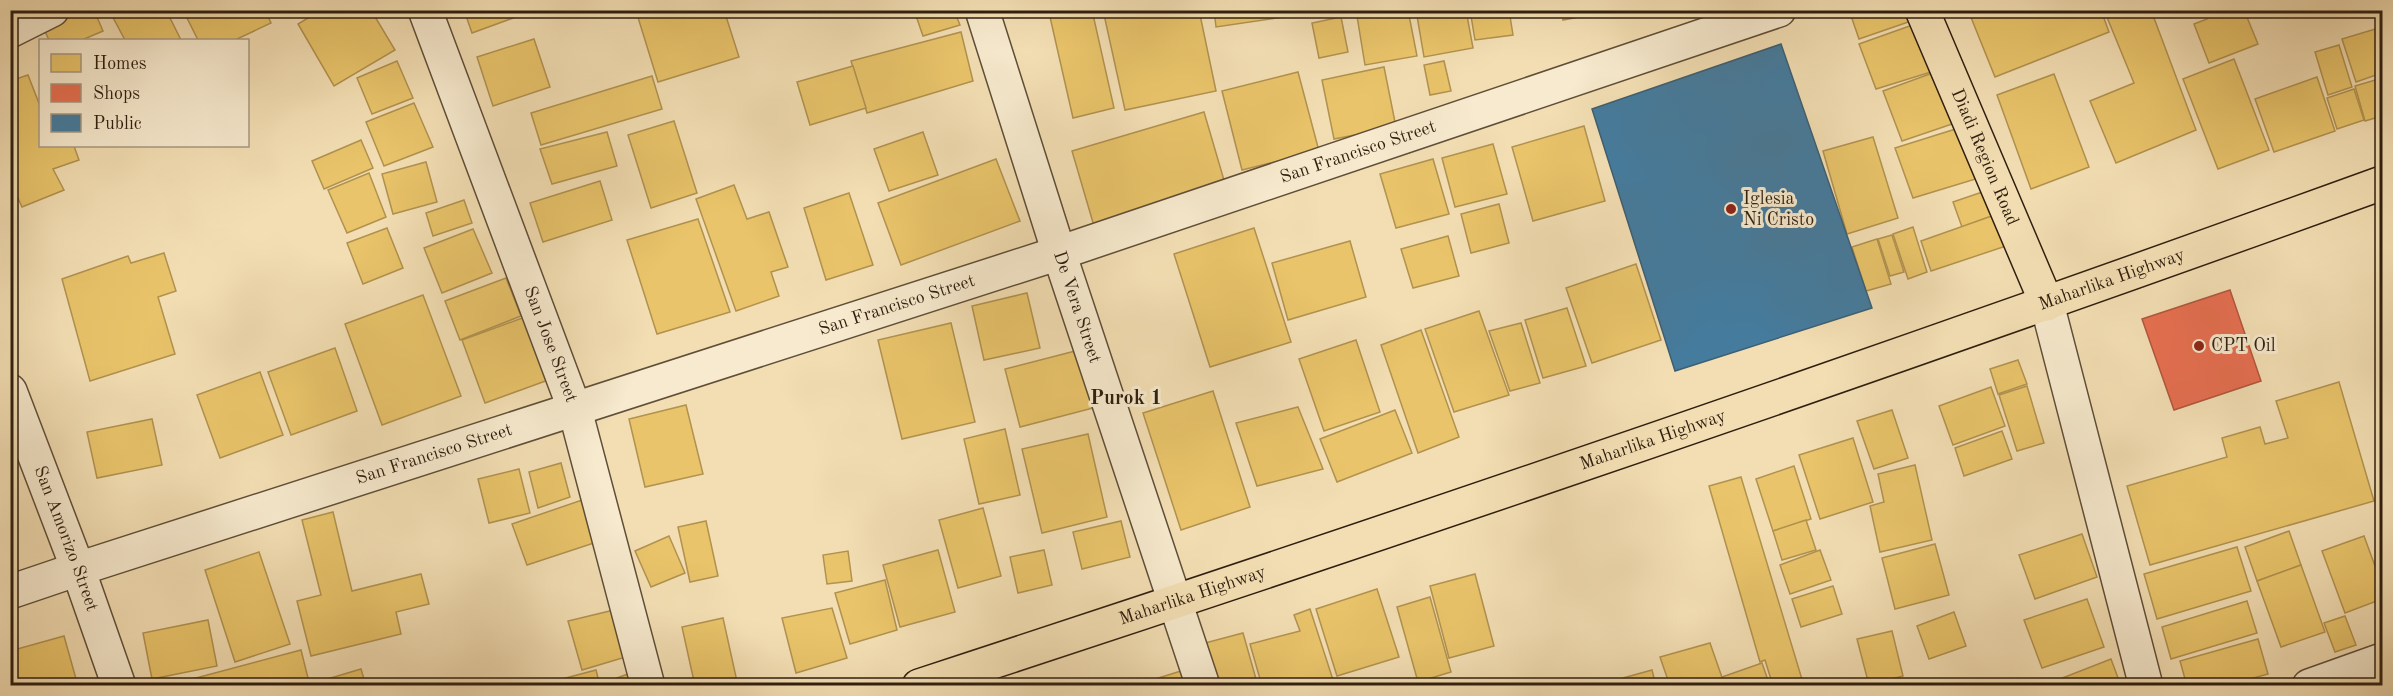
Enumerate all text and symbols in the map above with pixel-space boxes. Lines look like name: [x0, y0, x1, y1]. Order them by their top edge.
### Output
legend: [39, 39, 249, 147]
text: Homes: [93, 55, 147, 73]
text: Shops: [93, 85, 140, 103]
street label: Diadi Region Road: [1948, 86, 2022, 228]
text: Public: [93, 115, 142, 133]
street label: San Francisco Street: [1278, 117, 1438, 187]
place label: Iglesia Ni Cristo: [1743, 190, 1814, 229]
marker: Iglesia Ni Cristo: [1724, 202, 1738, 216]
street label: Maharlika Highway: [2036, 245, 2187, 314]
street label: De Vera Street: [1050, 249, 1104, 365]
street label: San Francisco Street: [816, 272, 977, 339]
street label: San Jose Street: [520, 284, 580, 405]
place label: CPT Oil: [2211, 337, 2276, 355]
marker: CPT Oil: [2192, 339, 2206, 353]
district label: Purok 1: [1090, 389, 1162, 409]
street label: Maharlika Highway: [1577, 406, 1729, 473]
street label: San Francisco Street: [354, 421, 515, 488]
street label: San Amorizo Street: [31, 464, 101, 614]
street label: Maharlika Highway: [1117, 563, 1269, 629]

